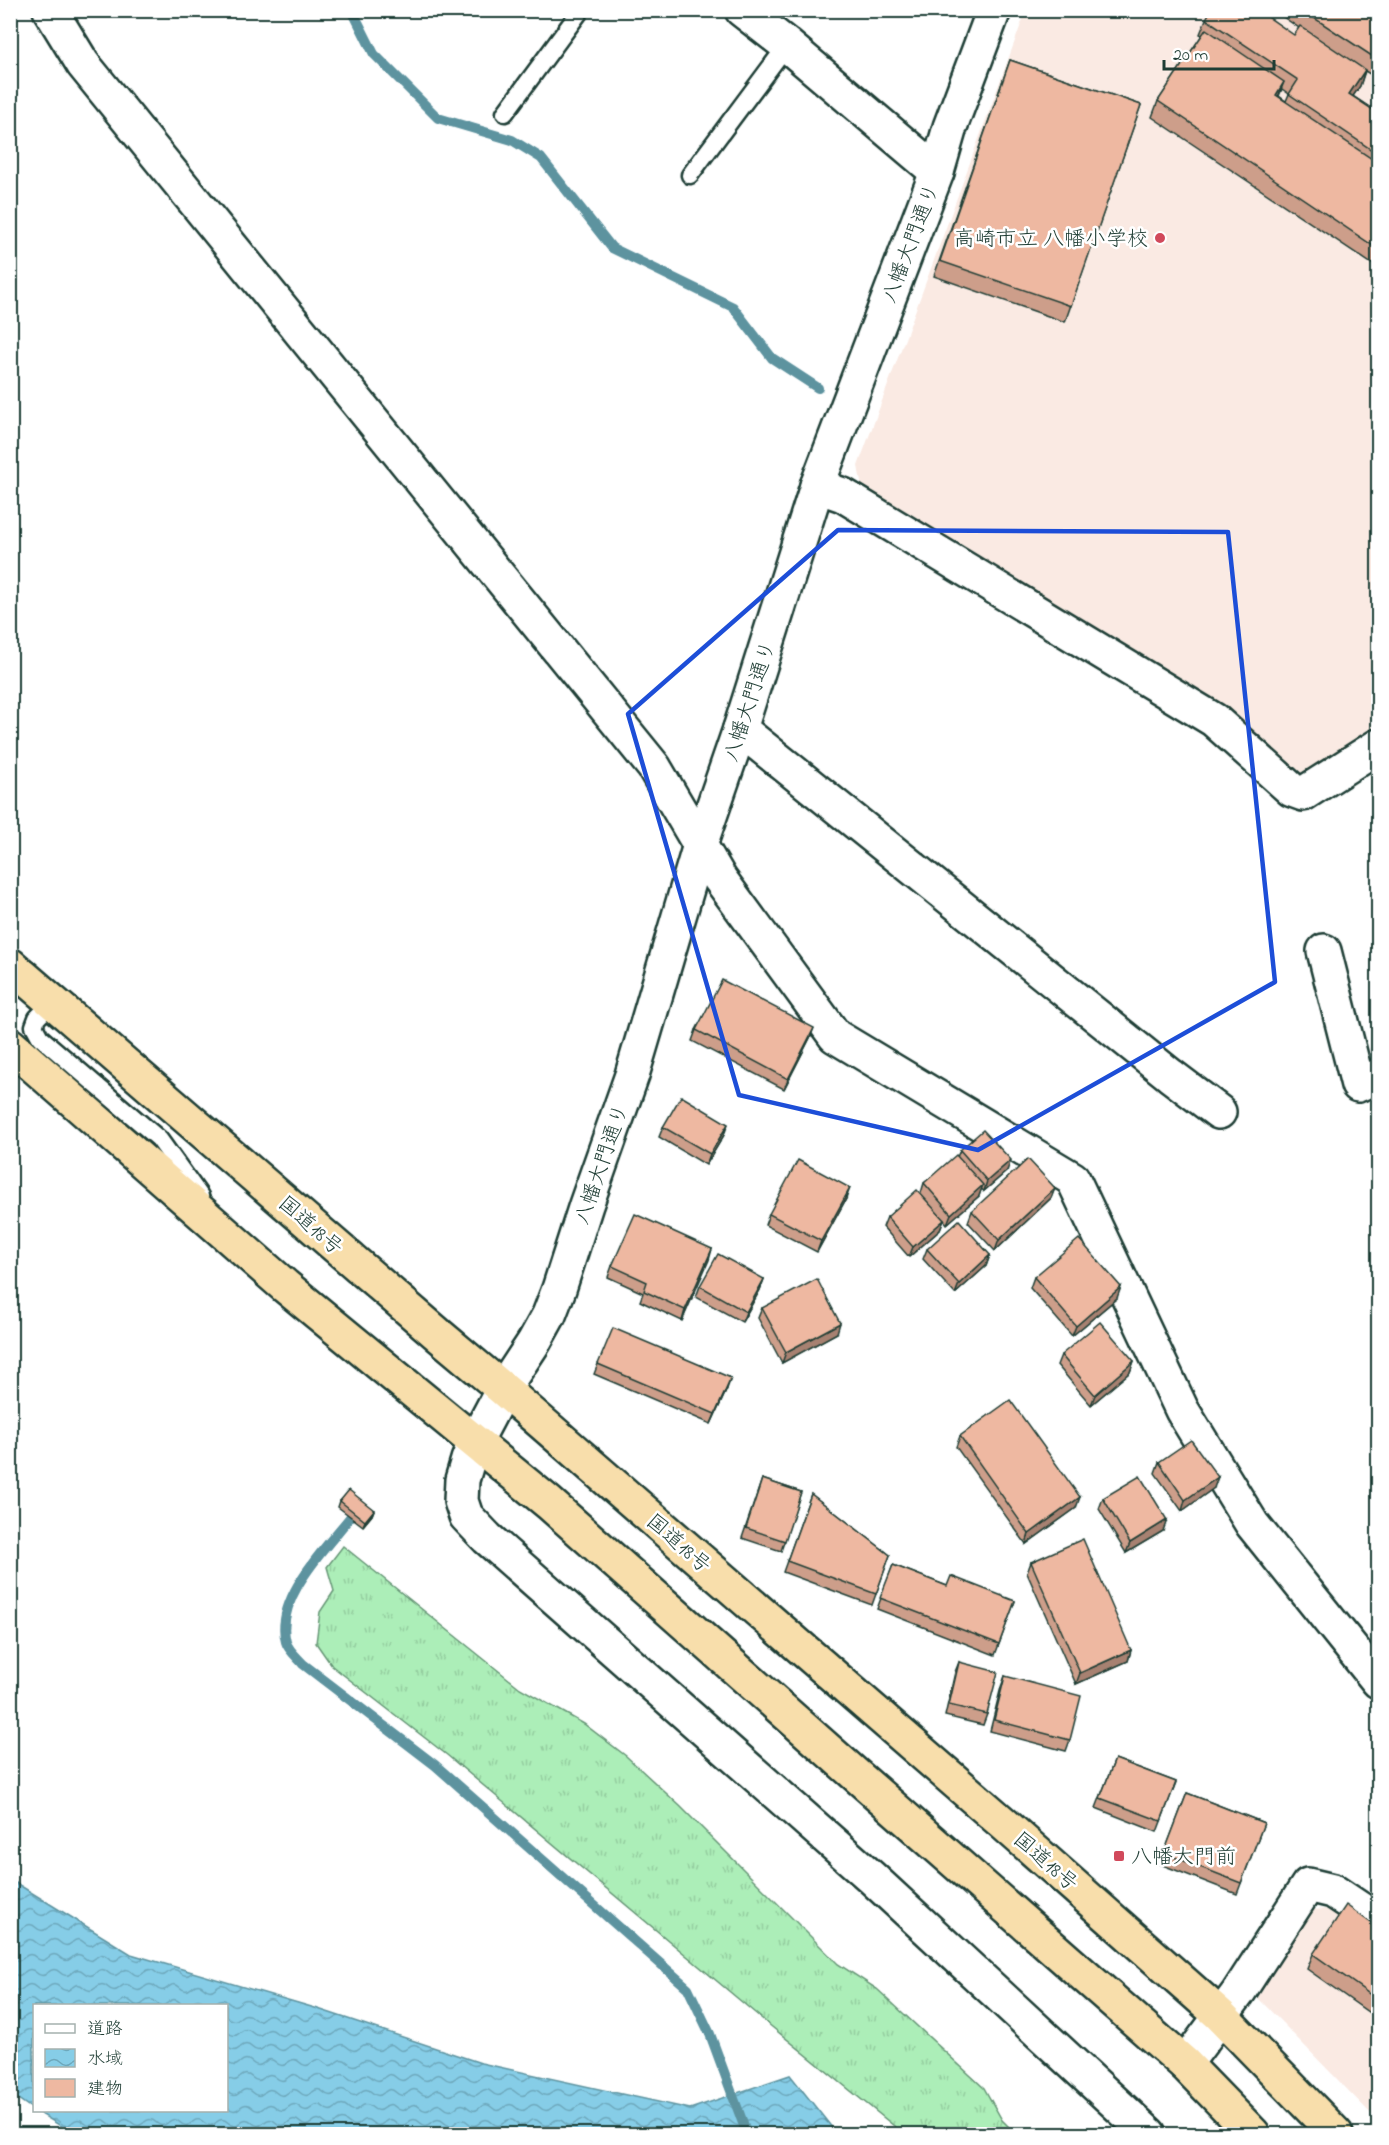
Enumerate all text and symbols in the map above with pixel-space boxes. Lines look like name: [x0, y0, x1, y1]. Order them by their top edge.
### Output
scale bar: [1164, 33, 1274, 71]
text: 20 m: [1173, 43, 1208, 69]
street label: 八幡大門通り: [875, 180, 948, 308]
place label: 高崎市立 八幡小学校: [954, 225, 1148, 255]
marker: 高崎市立 八幡小学校: [1153, 231, 1167, 245]
street label: 八幡大門通り: [717, 637, 785, 766]
street label: 八幡大門通り: [568, 1100, 638, 1229]
street label: 国道18号: [271, 1190, 349, 1263]
street label: 国道18号: [639, 1508, 717, 1581]
street label: 国道18号: [1006, 1826, 1084, 1899]
place label: 八幡大門前: [1131, 1843, 1236, 1873]
marker: 八幡大門前: [1112, 1849, 1126, 1863]
legend: [33, 2004, 228, 2112]
text: 道路: [87, 2017, 123, 2043]
text: 水域: [87, 2047, 123, 2073]
text: 建物: [87, 2077, 123, 2103]

